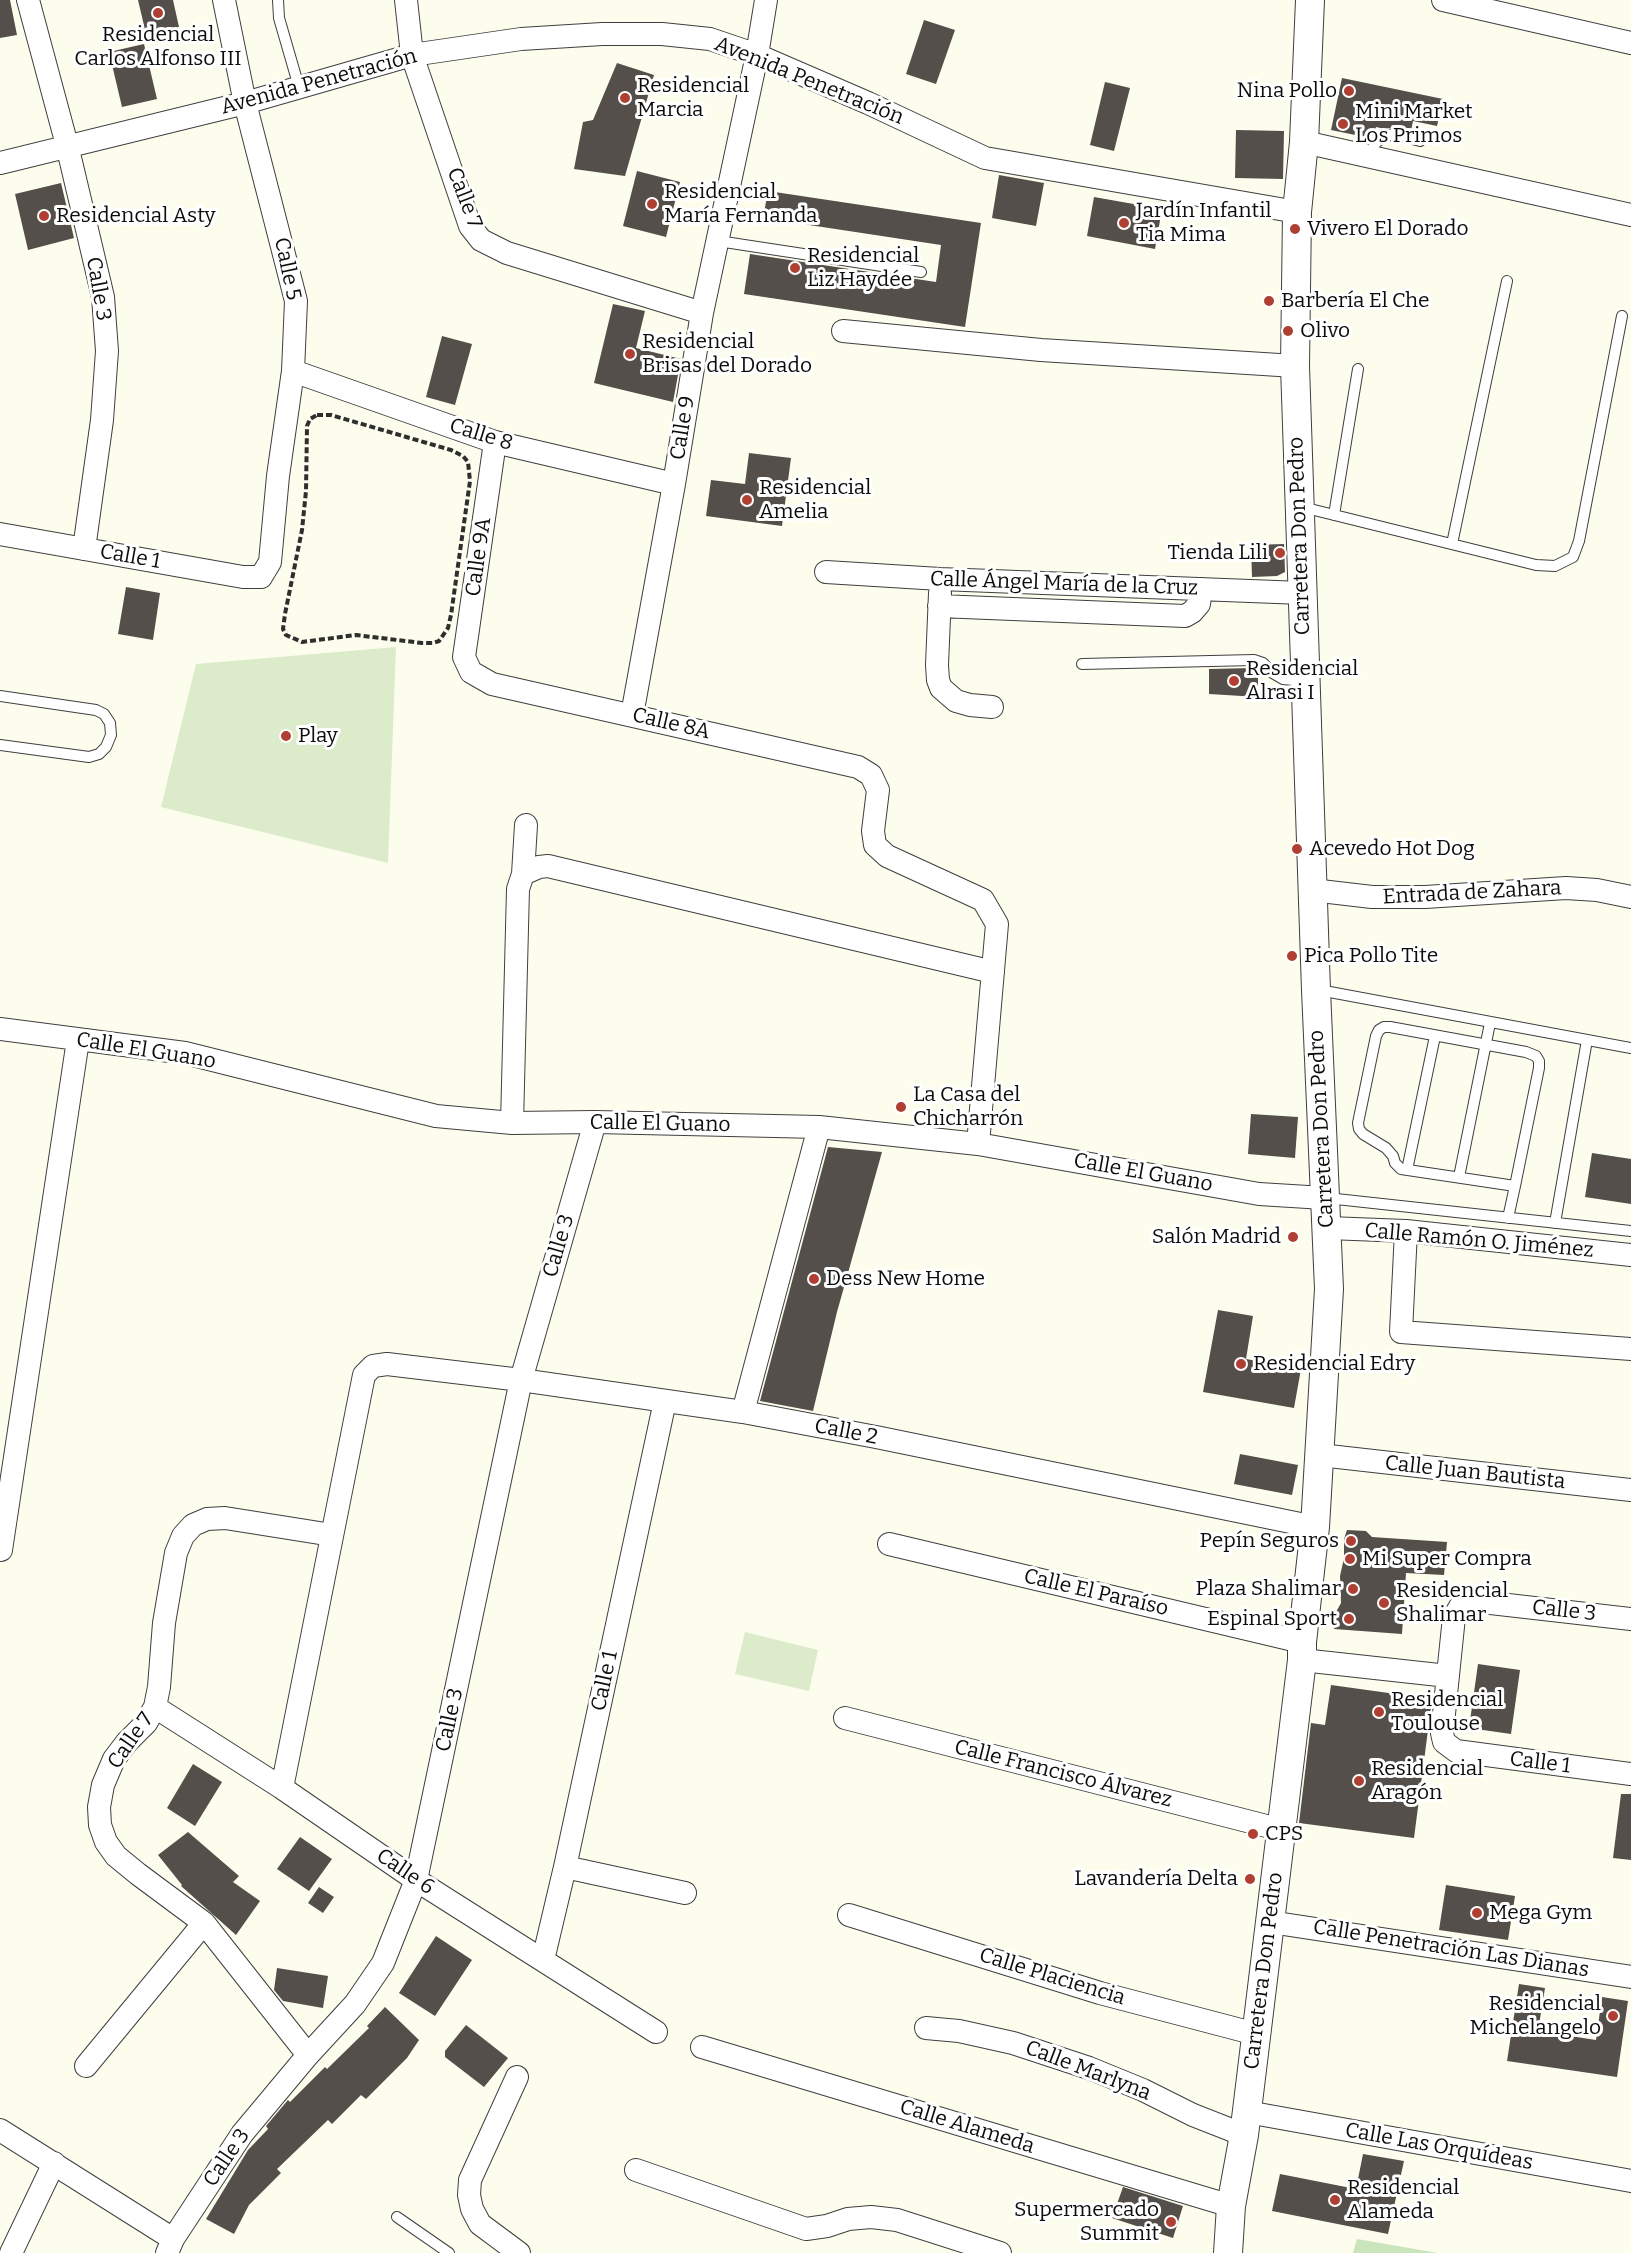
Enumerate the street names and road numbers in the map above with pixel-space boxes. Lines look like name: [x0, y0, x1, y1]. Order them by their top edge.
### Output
street label: Avenida Penetración: [711, 32, 907, 130]
street label: Avenida Penetración: [218, 44, 420, 120]
street label: Calle 7: [441, 164, 487, 232]
street label: Calle 5: [268, 235, 306, 303]
street label: Calle 3: [80, 255, 116, 323]
street label: Calle 9: [665, 394, 701, 462]
street label: Calle 8: [446, 413, 516, 457]
street label: Carretera Don Pedro: [1284, 436, 1316, 636]
street label: Calle 9A: [461, 516, 497, 598]
street label: Calle 1: [98, 539, 162, 575]
street label: Calle Ángel María de la Cruz: [929, 567, 1199, 601]
street label: Calle 8A: [630, 703, 712, 745]
street label: Entrada de Zahara: [1382, 876, 1562, 910]
street label: Calle El Guano: [75, 1028, 217, 1074]
street label: Carretera Don Pedro: [1304, 1029, 1340, 1229]
street label: Calle El Guano: [589, 1110, 731, 1138]
street label: Calle El Guano: [1071, 1148, 1215, 1198]
street label: Calle 3: [538, 1212, 580, 1280]
street label: Calle Ramón O. Jiménez: [1363, 1218, 1595, 1264]
street label: Calle 2: [812, 1414, 880, 1450]
street label: Calle Juan Bautista: [1383, 1451, 1567, 1495]
street label: Calle El Paraíso: [1021, 1564, 1171, 1622]
street label: Calle 3: [1531, 1595, 1597, 1627]
street label: Calle 1: [586, 1649, 624, 1713]
street label: Calle 3: [431, 1686, 469, 1754]
street label: Calle 7: [103, 1708, 159, 1774]
street label: Calle Francisco Álvarez: [952, 1735, 1174, 1813]
street label: Calle 1: [1508, 1747, 1572, 1779]
street label: Calle 6: [371, 1843, 439, 1901]
street label: Carretera Don Pedro: [1239, 1871, 1289, 2071]
street label: Calle Penetración Las Dianas: [1311, 1915, 1591, 1983]
street label: Calle Placiencia: [976, 1943, 1128, 2011]
street label: Calle Marlyna: [1022, 2035, 1154, 2107]
street label: Calle Alameda: [897, 2095, 1037, 2159]
street label: Calle Las Orquídeas: [1343, 2118, 1535, 2176]
street label: Calle 3: [199, 2124, 255, 2192]

